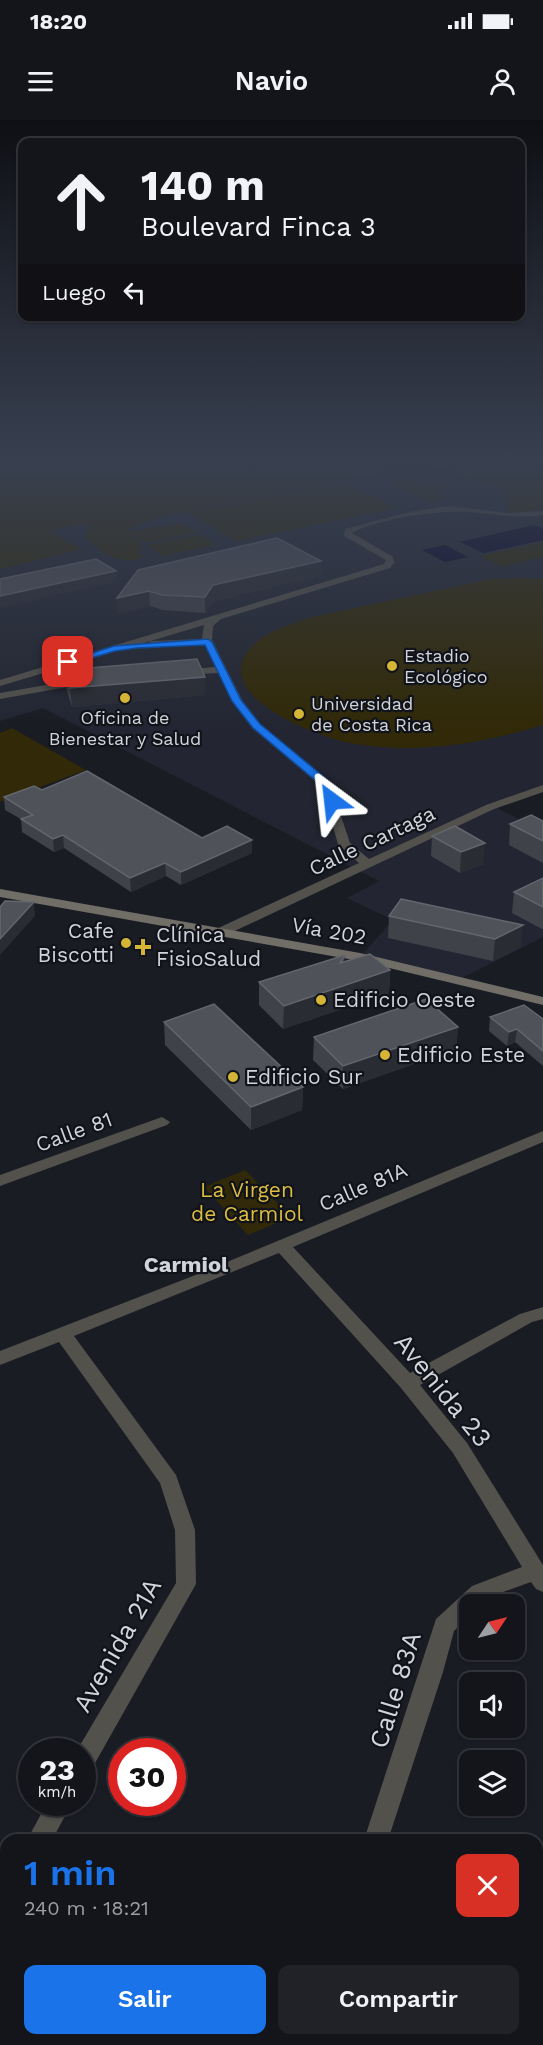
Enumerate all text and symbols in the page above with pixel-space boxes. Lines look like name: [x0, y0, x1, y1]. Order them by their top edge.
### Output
text: 18:20: [30, 9, 87, 34]
icon: menu: [24, 65, 57, 98]
text: Navio: [235, 65, 308, 97]
icon: person: [486, 65, 519, 98]
text: 140 m: [141, 161, 265, 210]
icon: ahead: [42, 162, 120, 240]
text: Boulevard Finca 3: [141, 211, 376, 243]
icon: left: [118, 276, 151, 309]
text: Luego: [42, 280, 106, 305]
pin: [42, 636, 93, 687]
icon: arrive: [51, 645, 84, 678]
place label: Estadio Ecológico: [404, 645, 488, 687]
marker: Estadio Ecológico: [385, 659, 399, 673]
marker: Oficina de Bienestar y Salud: [118, 691, 132, 705]
place label: Universidad de Costa Rica: [311, 693, 432, 735]
place label: Oficina de Bienestar y Salud: [49, 707, 201, 749]
marker: Universidad de Costa Rica: [292, 707, 306, 721]
position arrow: [300, 769, 364, 833]
street label: Calle Cartaga: [305, 800, 439, 881]
street label: Vía 202: [290, 912, 368, 949]
place label: Cafe Biscotti: [38, 918, 114, 967]
place label: Clínica FisioSalud: [156, 922, 261, 971]
marker: Cafe Biscotti: [119, 936, 133, 950]
marker: Clínica FisioSalud: [134, 938, 152, 956]
place label: Edificio Oeste: [333, 987, 476, 1012]
marker: Edificio Oeste: [314, 993, 328, 1007]
place label: Edificio Este: [397, 1042, 525, 1067]
marker: Edificio Este: [378, 1048, 392, 1062]
place label: Edificio Sur: [245, 1064, 363, 1089]
marker: Edificio Sur: [226, 1070, 240, 1084]
street label: Calle 81: [32, 1106, 115, 1157]
street label: Calle 81A: [315, 1157, 411, 1216]
park label: La Virgen de Carmiol: [191, 1177, 304, 1226]
district label: Carmiol: [144, 1252, 229, 1277]
street label: Avenida 23: [388, 1327, 498, 1453]
street label: Avenida 21A: [67, 1573, 167, 1717]
north arrow: [459, 1594, 525, 1660]
map controls: [459, 1594, 525, 1816]
street label: Calle 83A: [363, 1628, 427, 1752]
button: sound: [459, 1672, 525, 1738]
speed limit sign: 30: [108, 1738, 186, 1816]
button: layers: [459, 1750, 525, 1816]
text: 23: [39, 1752, 75, 1787]
text: km/h: [38, 1783, 76, 1801]
text: 1 min: [24, 1852, 116, 1894]
button: close: [456, 1854, 519, 1917]
text: 240 m · 18:21: [24, 1896, 149, 1920]
button: Salir: [24, 1965, 266, 2034]
button: Compartir: [278, 1965, 519, 2034]

